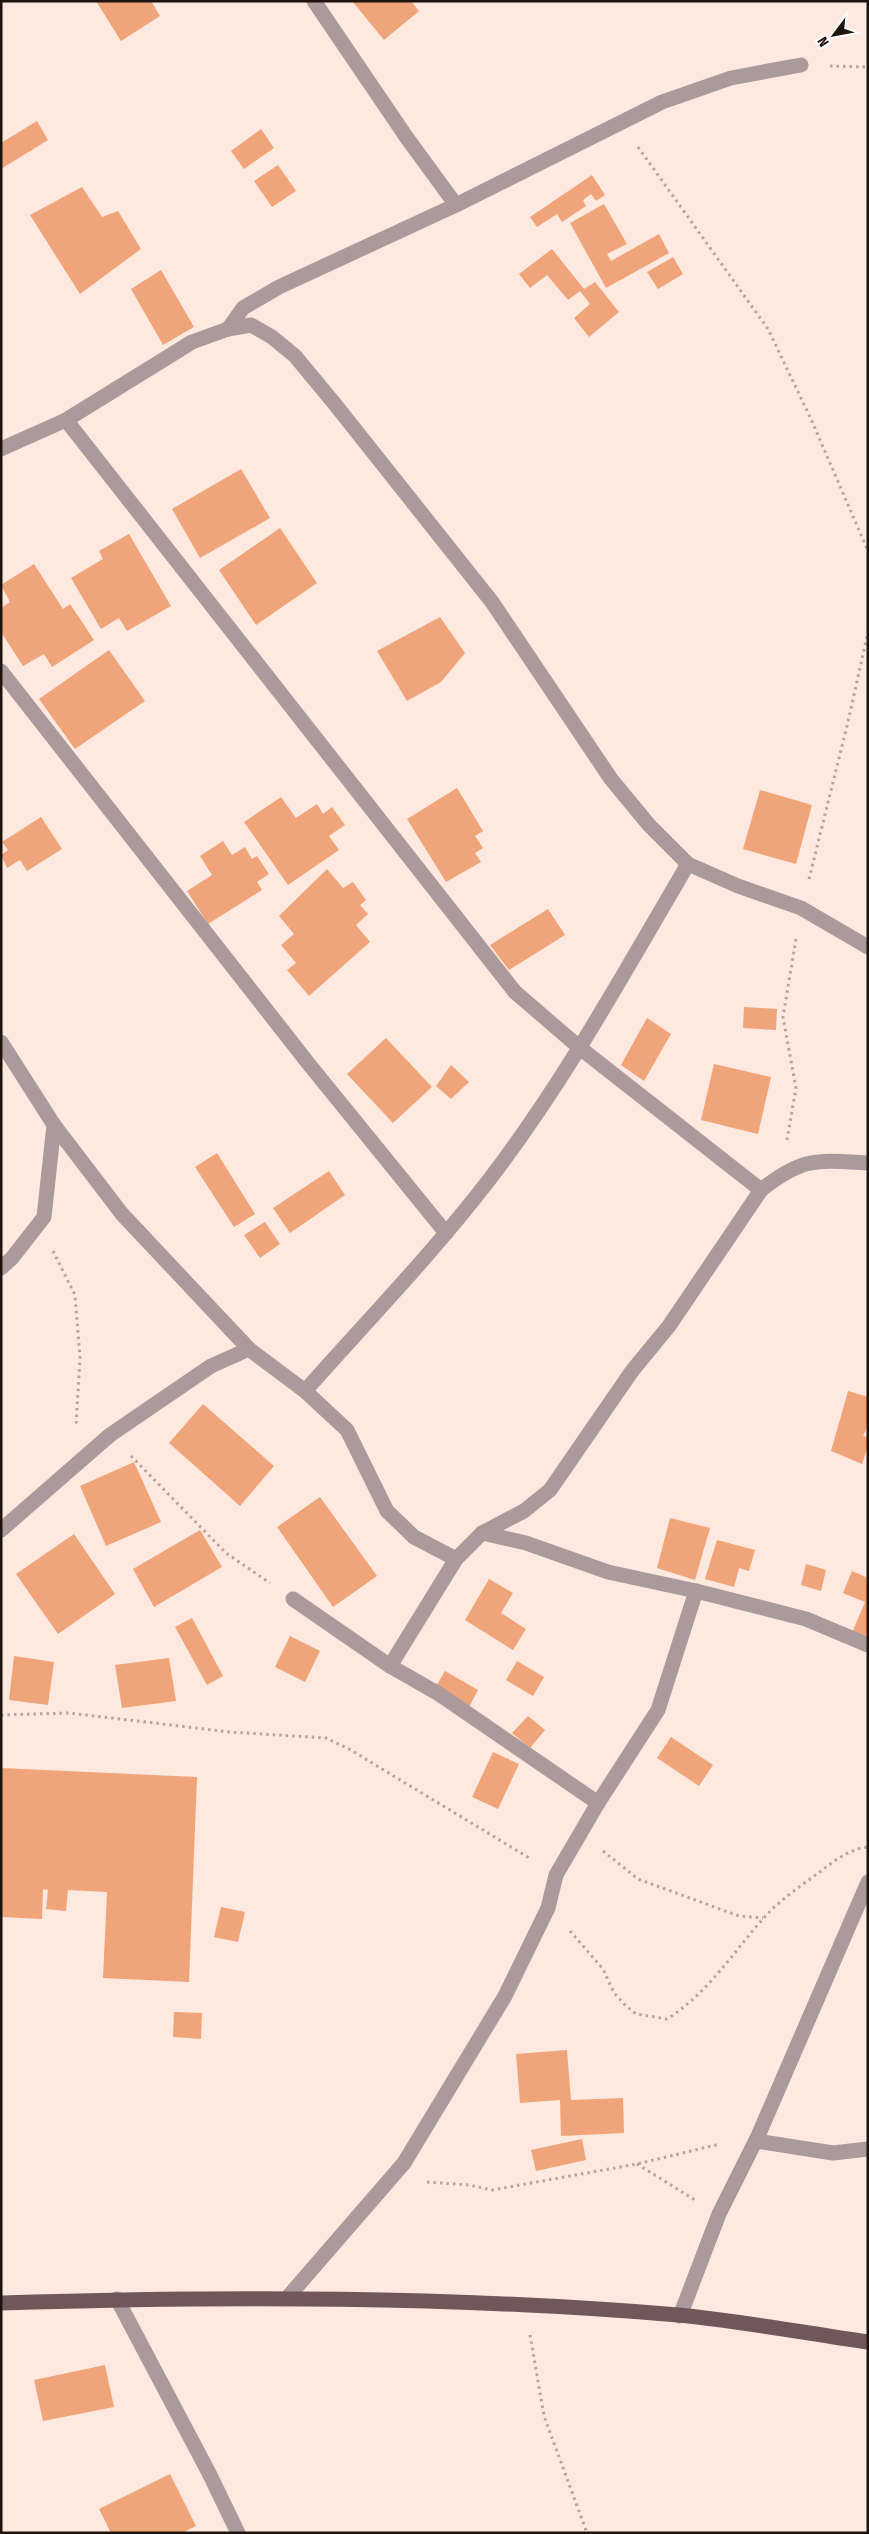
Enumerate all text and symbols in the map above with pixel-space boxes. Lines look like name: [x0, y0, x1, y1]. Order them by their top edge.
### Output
north arrow: [809, 10, 859, 60]
text: N: [814, 34, 833, 50]

